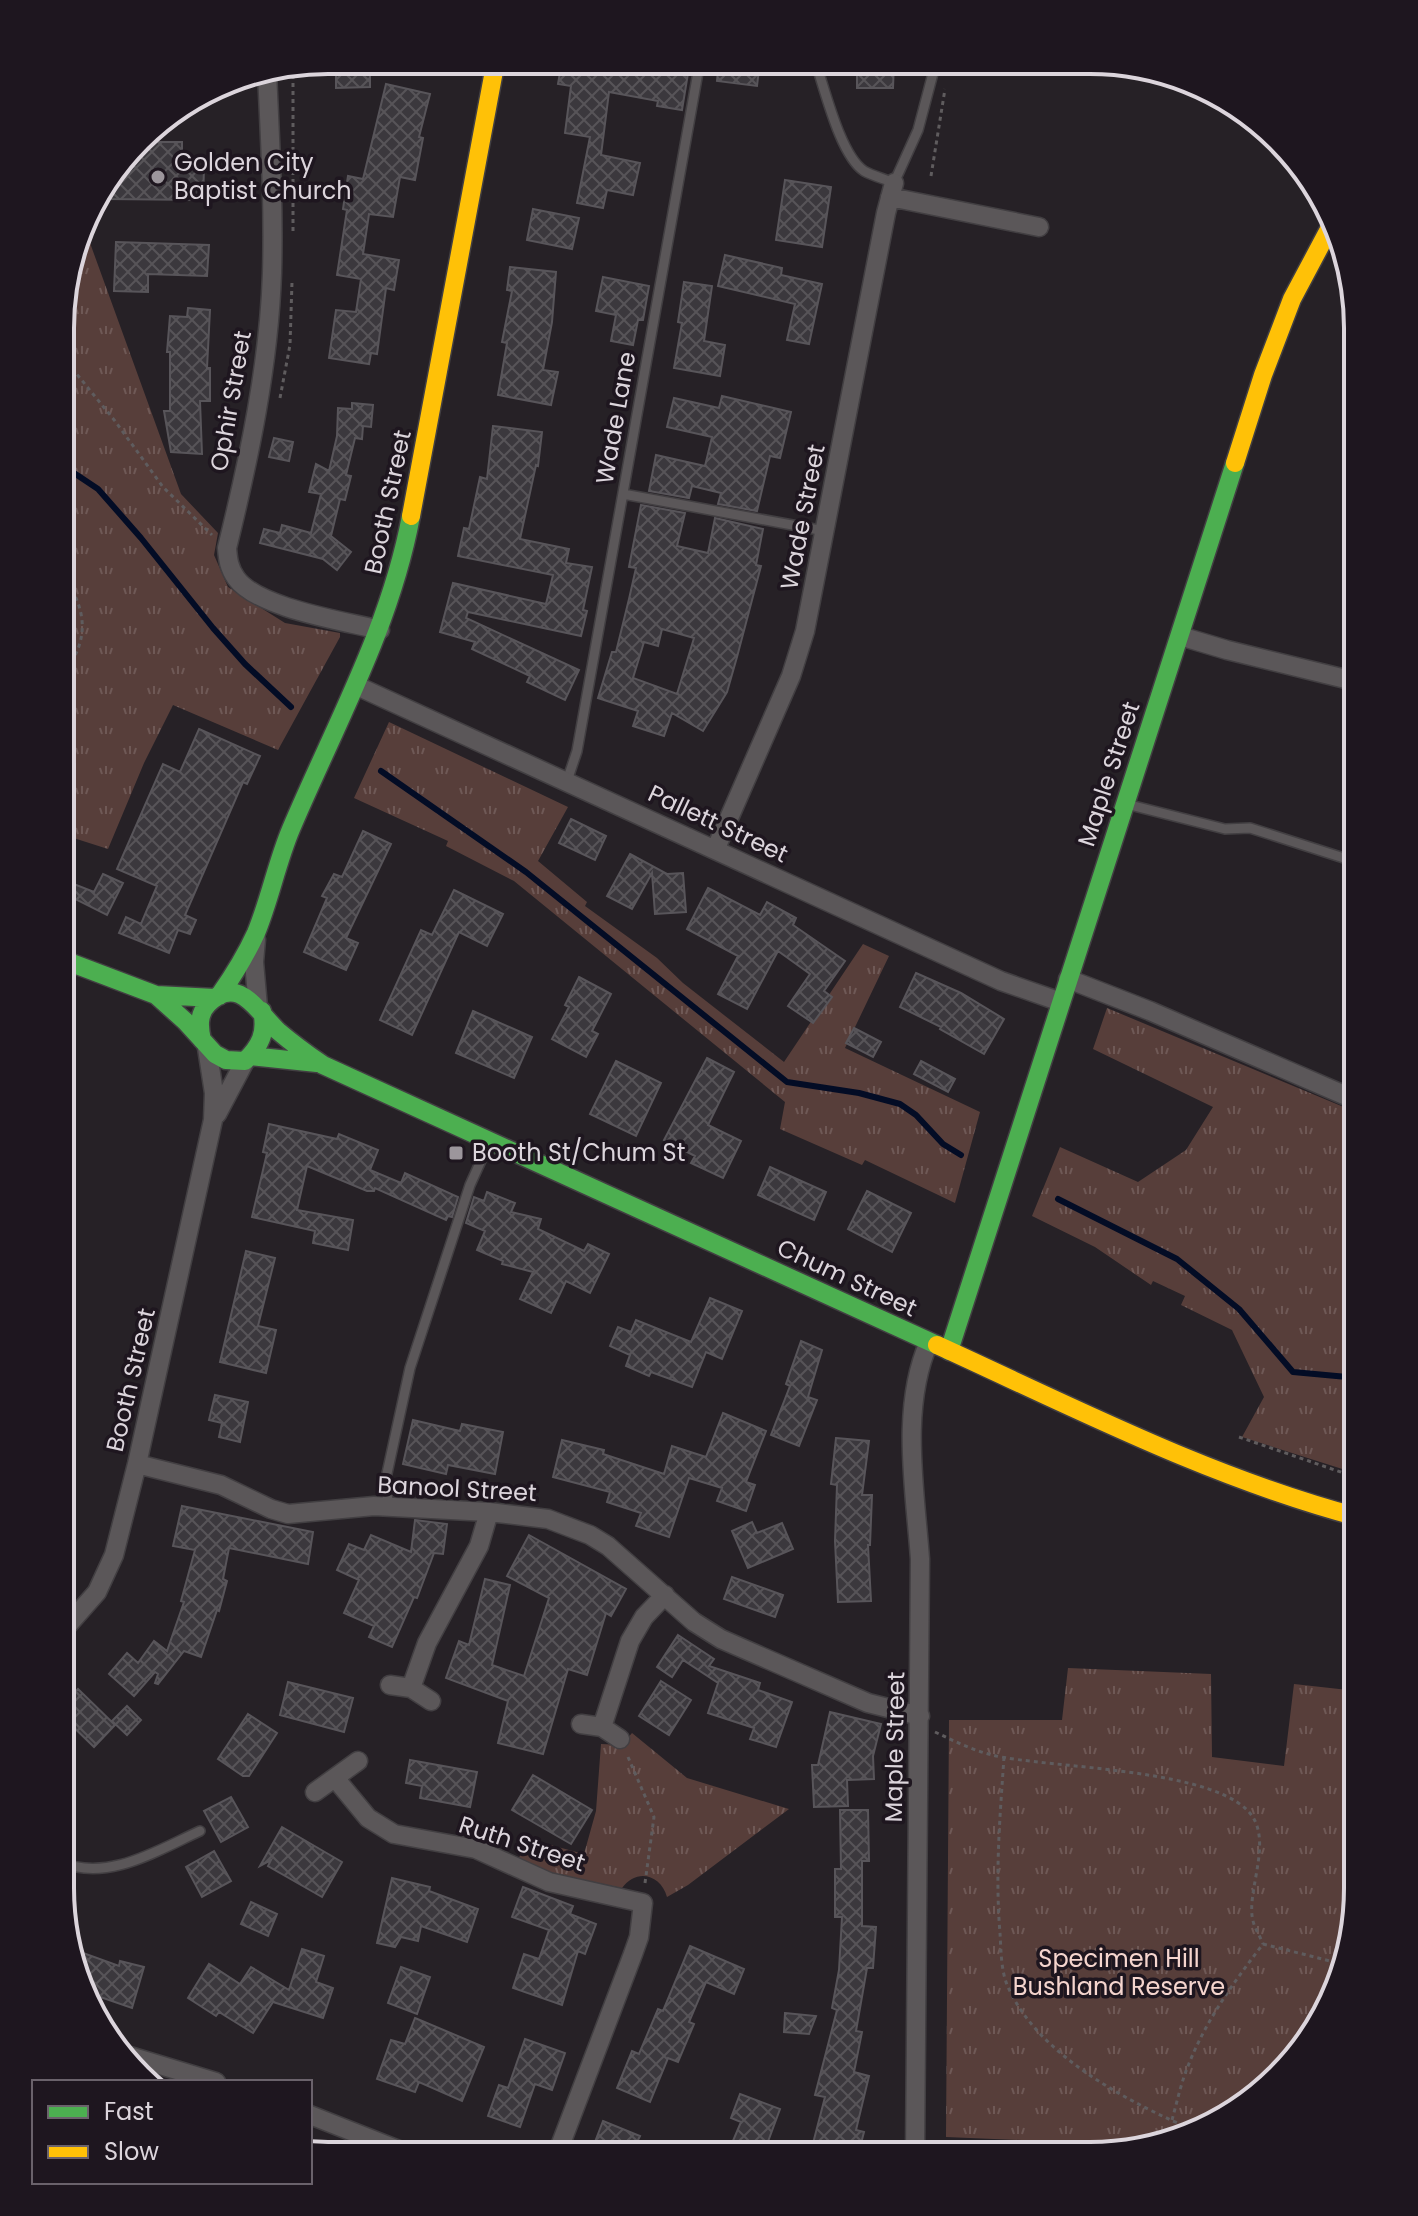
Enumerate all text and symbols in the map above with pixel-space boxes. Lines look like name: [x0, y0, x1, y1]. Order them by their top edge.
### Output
place label: Golden City Baptist Church: [174, 146, 352, 207]
marker: Golden City Baptist Church: [149, 168, 167, 186]
street label: Ophir Street: [202, 328, 259, 474]
street label: Wade Lane: [588, 349, 643, 487]
street label: Booth Street: [356, 427, 419, 577]
street label: Wade Street: [772, 441, 833, 592]
street label: Maple Street: [1070, 697, 1147, 851]
street label: Pallett Street: [643, 777, 794, 870]
place label: Booth St/Chum St: [472, 1136, 685, 1169]
marker: Booth St/Chum St: [447, 1144, 465, 1162]
street label: Chum Street: [772, 1231, 922, 1324]
street label: Booth Street: [98, 1305, 163, 1455]
street label: Banool Street: [376, 1468, 538, 1509]
street label: Maple Street: [877, 1671, 912, 1823]
street label: Ruth Street: [455, 1808, 589, 1879]
park label: Specimen Hill Bushland Reserve: [1013, 1942, 1225, 2003]
legend: [32, 2080, 312, 2184]
text: Fast: [104, 2095, 154, 2128]
text: Slow: [104, 2135, 159, 2168]

